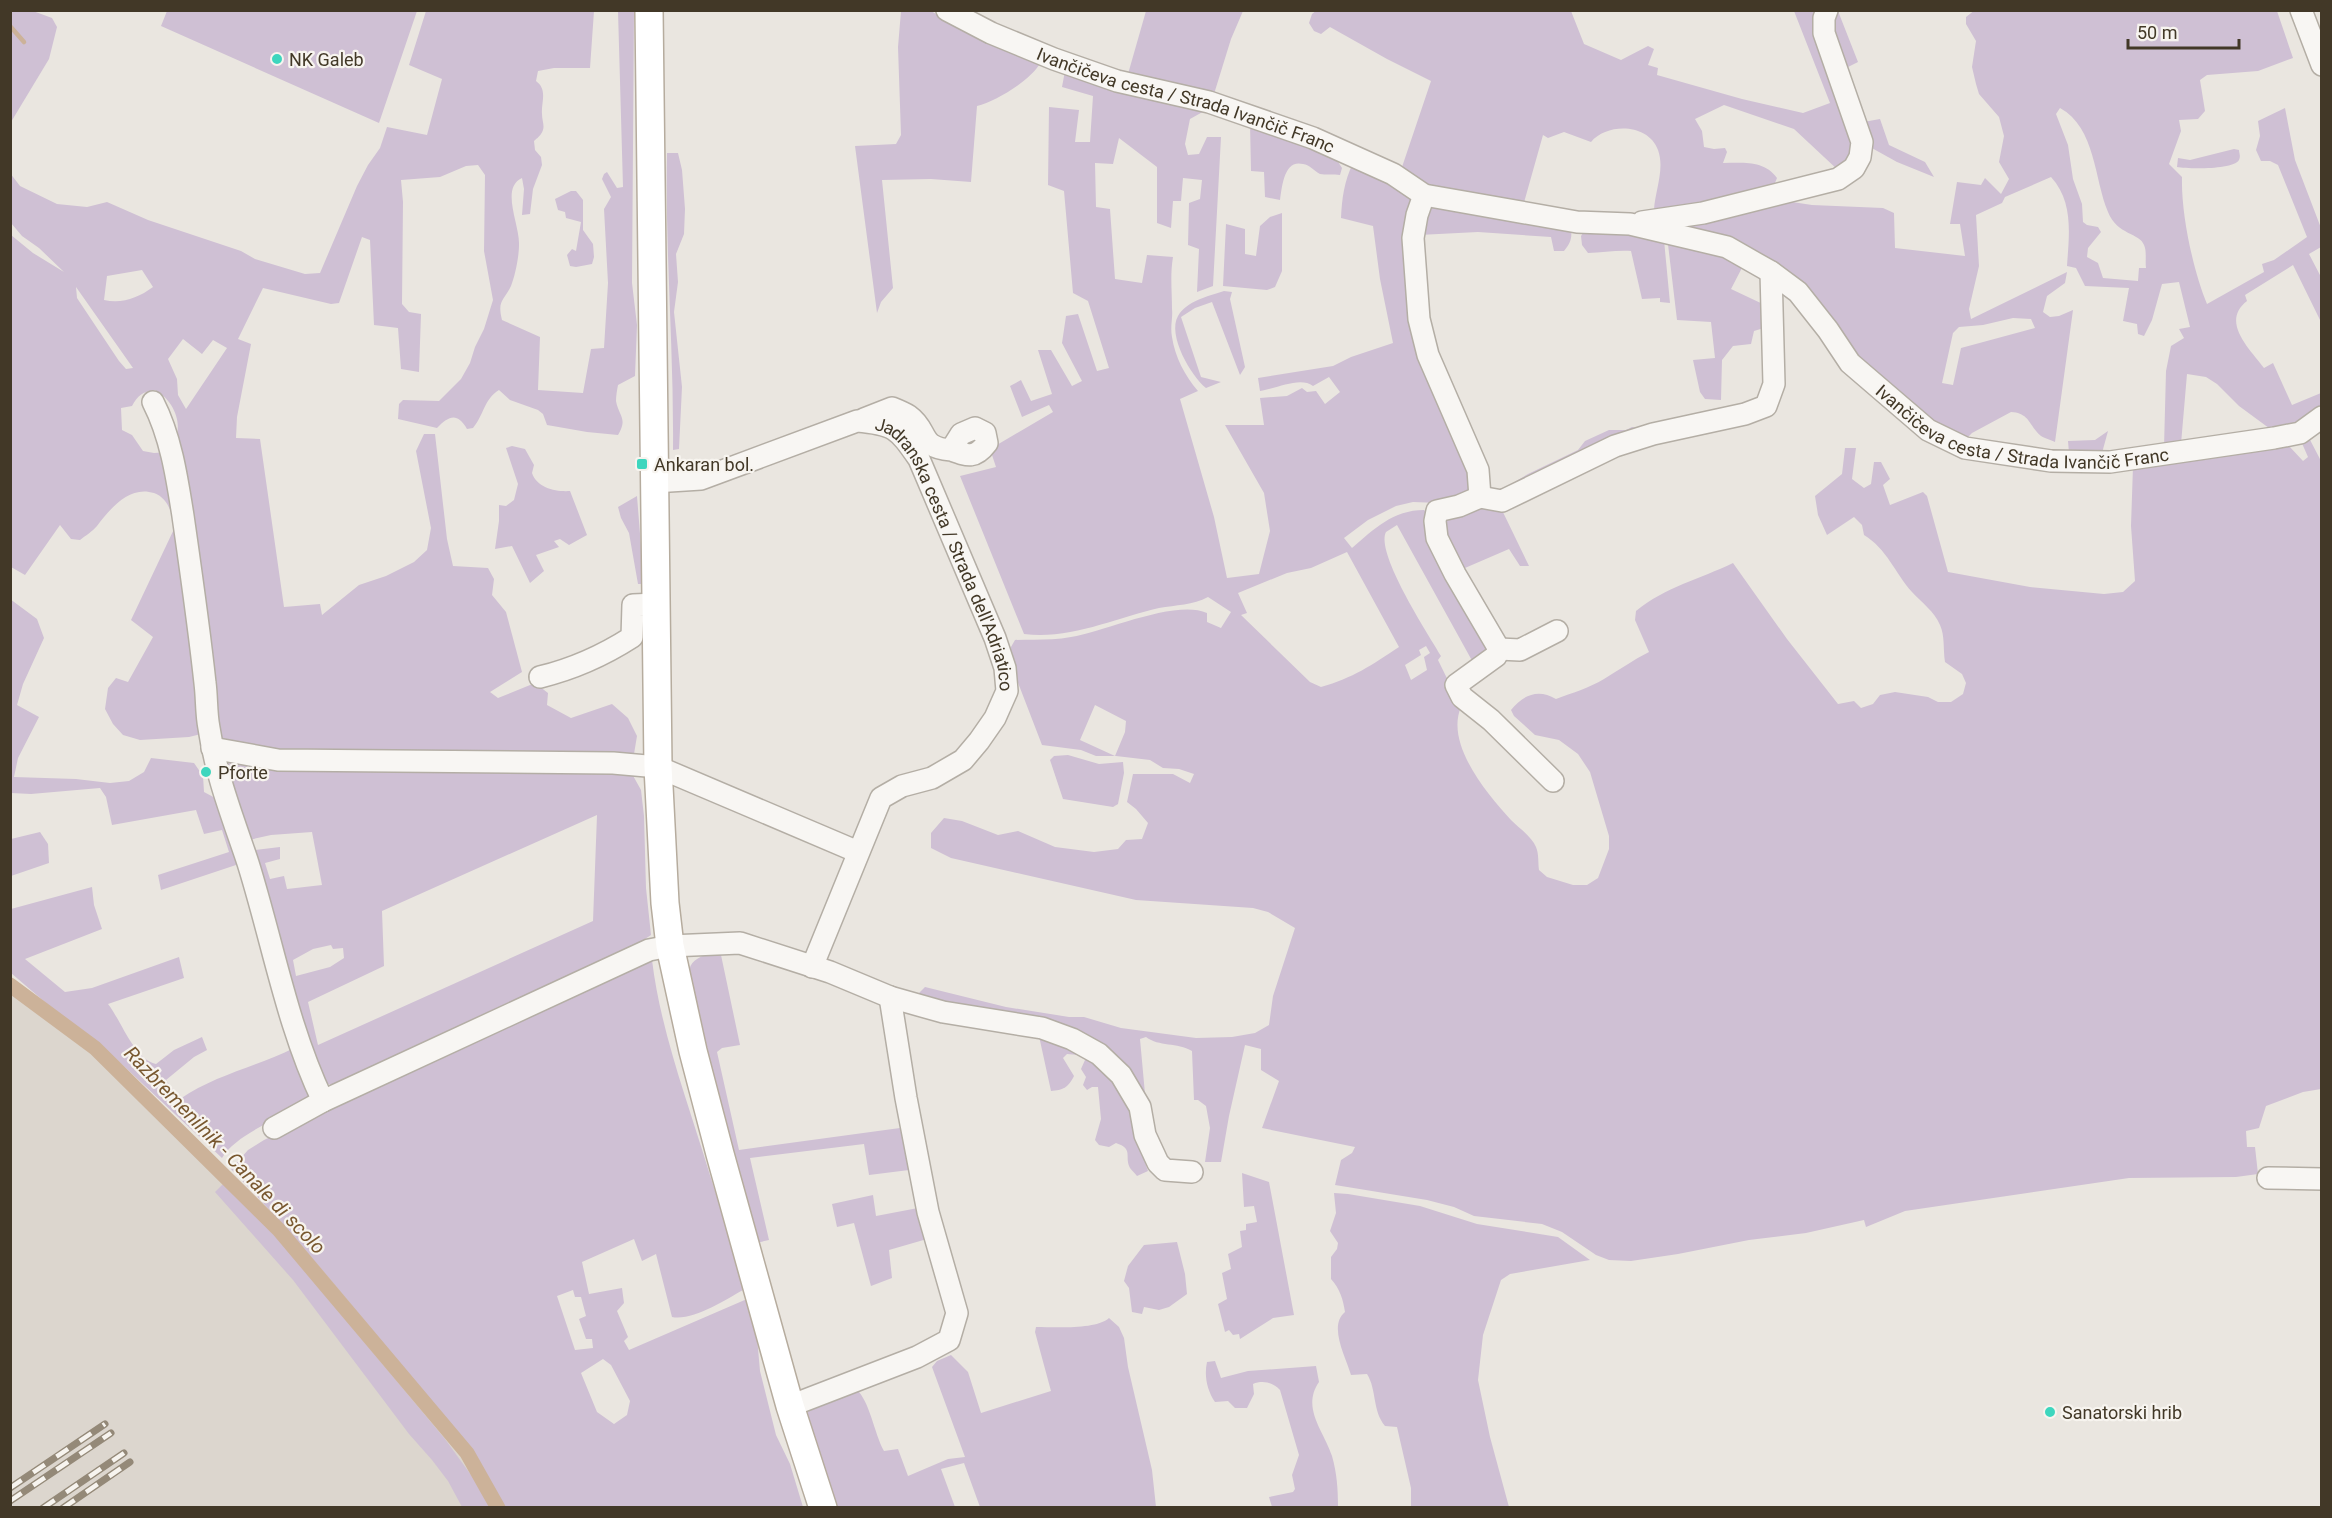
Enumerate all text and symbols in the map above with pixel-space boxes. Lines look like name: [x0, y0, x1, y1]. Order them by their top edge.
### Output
scale bar: [2128, 12, 2239, 50]
text: 50 m: [2137, 22, 2177, 43]
street label: Ivančičeva cesta / Strada Ivančič Franc: [1034, 43, 1338, 157]
place label: NK Galeb: [289, 49, 364, 70]
marker: NK Galeb: [270, 52, 284, 66]
street label: Ivančičeva cesta / Strada Ivančič Franc: [1872, 380, 2170, 473]
street label: Jadranska cesta / Strada dell'Adriatico: [873, 413, 1017, 692]
place label: Ankaran bol.: [654, 454, 754, 475]
marker: Ankaran bol.: [635, 457, 649, 471]
place label: Pforte: [218, 762, 268, 783]
marker: Pforte: [199, 765, 213, 779]
water label: Razbremenilnik - Canale di scolo: [119, 1041, 331, 1259]
place label: Sanatorski hrib: [2062, 1402, 2182, 1423]
marker: Sanatorski hrib: [2043, 1405, 2057, 1419]

